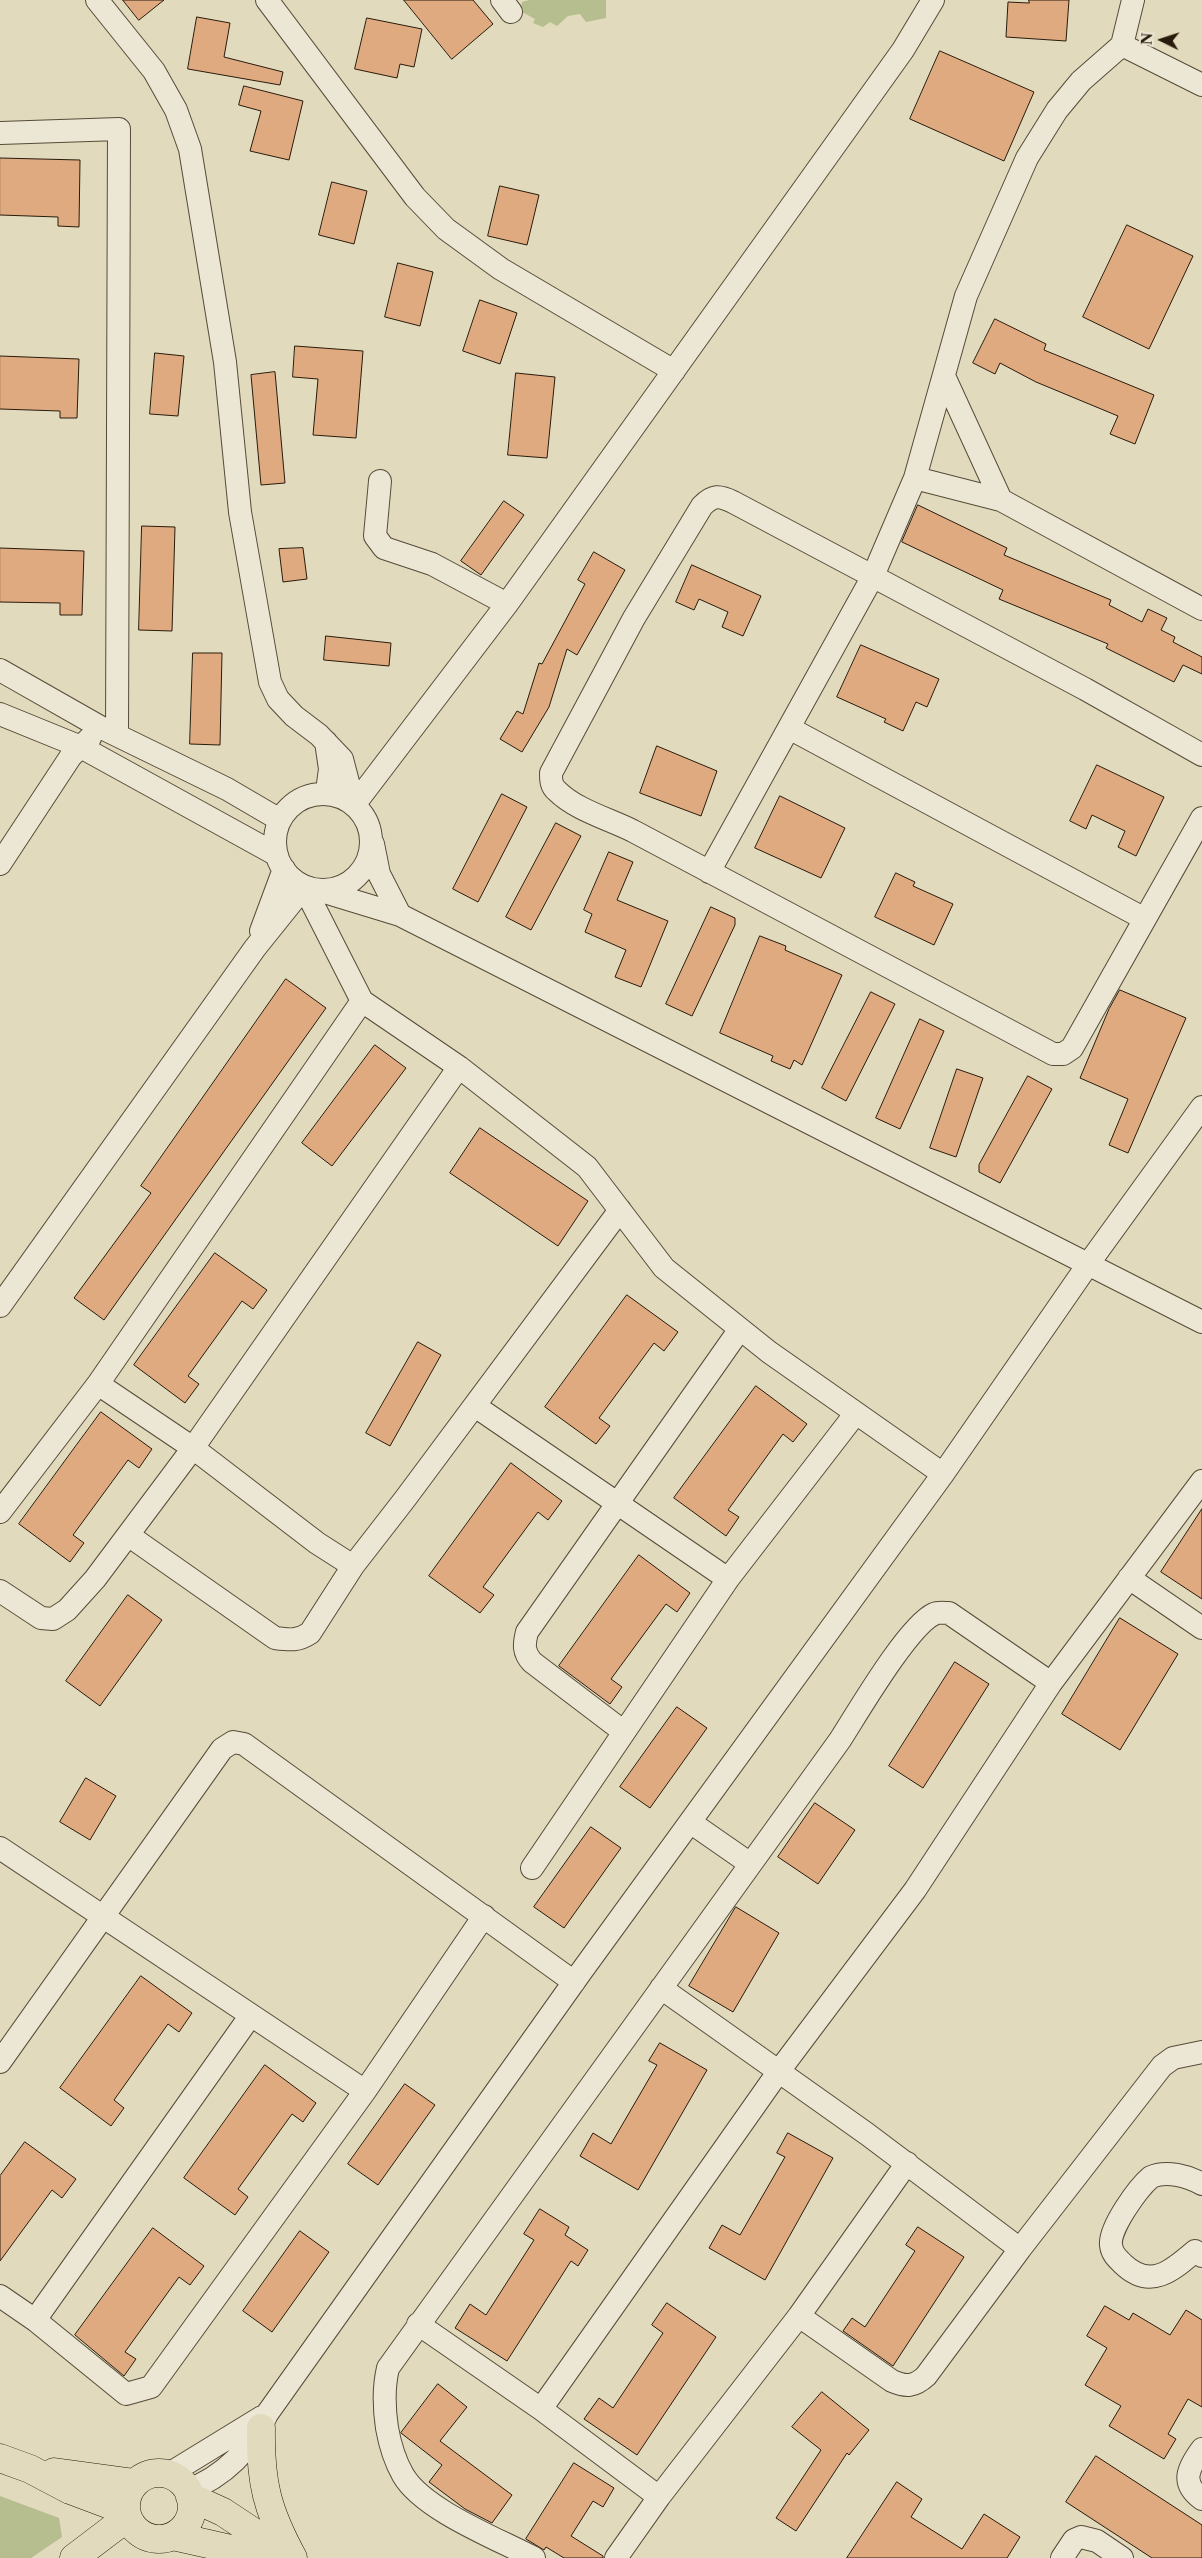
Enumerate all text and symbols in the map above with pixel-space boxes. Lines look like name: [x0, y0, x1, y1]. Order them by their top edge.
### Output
north arrow: [1137, 15, 1187, 65]
text: N: [1138, 32, 1156, 46]

